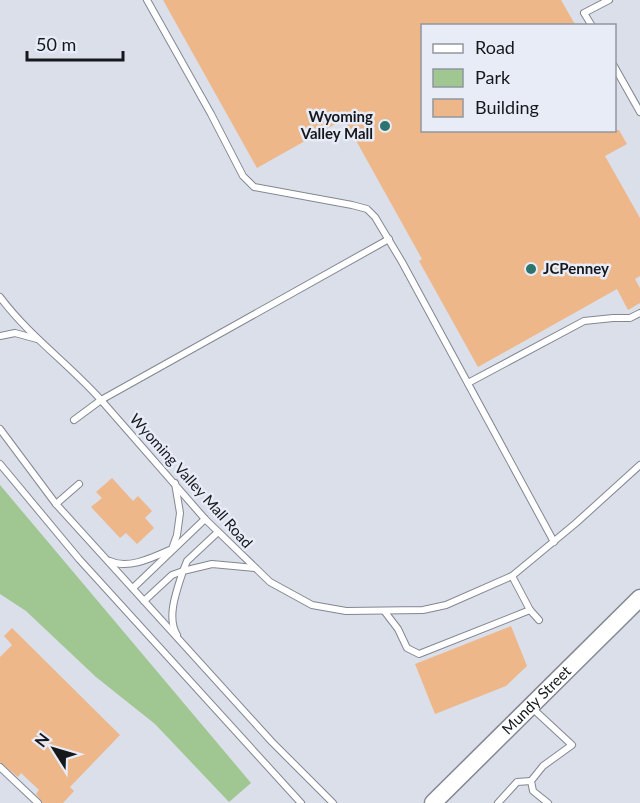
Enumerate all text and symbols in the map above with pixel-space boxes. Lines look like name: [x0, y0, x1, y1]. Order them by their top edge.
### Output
scale bar: [27, 24, 123, 62]
legend: [421, 24, 616, 132]
text: 50 m: [36, 33, 76, 55]
text: Road: [475, 36, 515, 58]
text: Park: [475, 66, 511, 88]
text: Building: [475, 96, 539, 118]
place label: Wyoming Valley Mall: [300, 107, 373, 142]
marker: Wyoming Valley Mall: [378, 119, 392, 133]
place label: JCPenney: [543, 259, 609, 277]
marker: JCPenney: [524, 262, 538, 276]
street label: Wyoming Valley Mall Road: [127, 409, 257, 551]
street label: Mundy Street: [498, 661, 575, 738]
north arrow: [24, 719, 84, 779]
text: N: [30, 729, 53, 750]

